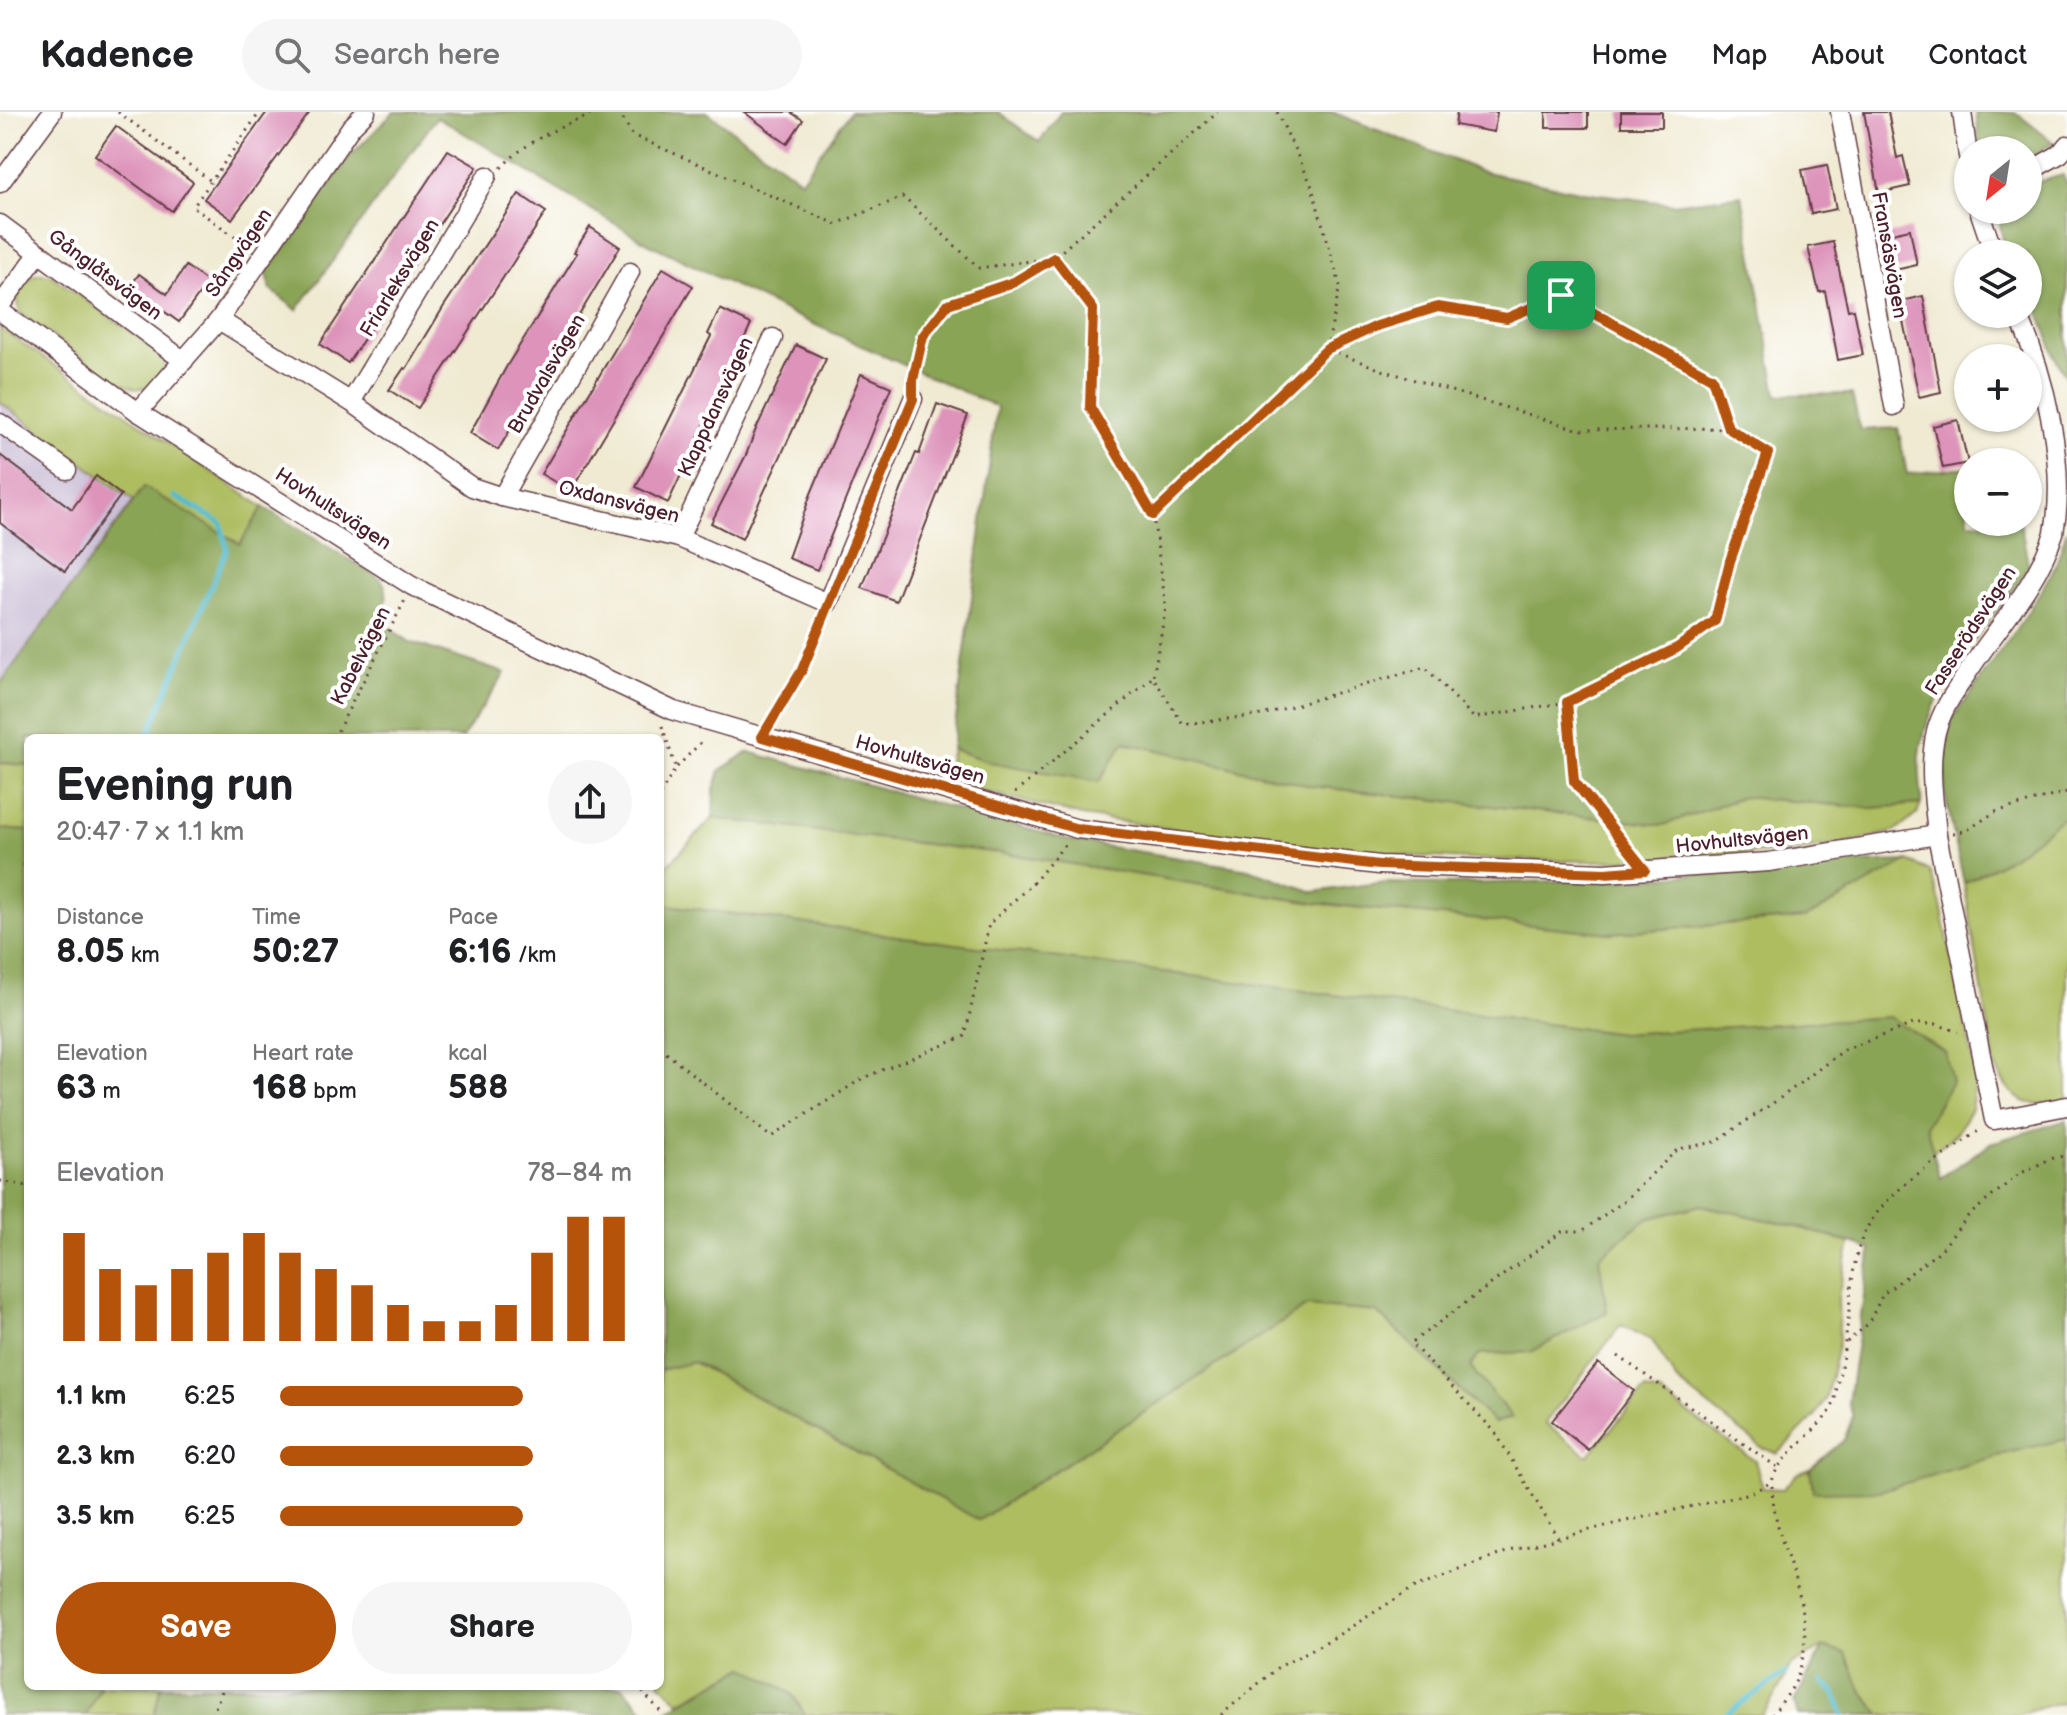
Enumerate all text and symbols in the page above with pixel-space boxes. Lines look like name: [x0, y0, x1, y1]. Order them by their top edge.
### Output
search box: [242, 19, 802, 91]
text: Kadence: [40, 33, 194, 78]
icon: search: [270, 33, 314, 77]
text: Search here: [334, 37, 500, 73]
text: Home: [1591, 39, 1667, 72]
text: Map: [1711, 39, 1768, 72]
text: About: [1812, 39, 1884, 72]
text: Contact: [1928, 39, 2027, 72]
north arrow: [1954, 136, 2042, 224]
map controls: [1954, 136, 2042, 536]
street label: Fransäsvägen: [1866, 190, 1912, 320]
street label: Sångvägen: [201, 204, 277, 302]
street label: Friarleksvägen: [355, 215, 445, 341]
street label: Gånglåtsvägen: [43, 224, 167, 326]
button: layers: [1954, 240, 2042, 328]
pin: [1527, 261, 1595, 329]
icon: arrive: [1539, 273, 1583, 317]
street label: Brudvalsvägen: [503, 310, 591, 438]
street label: Klappdansvägen: [673, 333, 759, 481]
button: +: [1954, 344, 2042, 432]
button: −: [1954, 448, 2042, 536]
street label: Hovhultsvägen: [271, 463, 395, 555]
street label: Oxdansvägen: [556, 475, 682, 529]
street label: Fasserödsvägen: [1920, 562, 2022, 700]
street label: Kabelvägen: [326, 603, 396, 709]
street label: Hovhultsvägen: [853, 730, 987, 790]
text: Evening run: [56, 760, 293, 813]
button: share: [548, 760, 632, 844]
text: 20:47 · 7 × 1.1 km: [56, 817, 244, 848]
street label: Hovhultsvägen: [1674, 821, 1810, 859]
text: Distance: [56, 904, 144, 931]
text: Time: [252, 904, 301, 931]
text: Pace: [448, 904, 498, 931]
text: 8.05: [56, 931, 125, 972]
text: 50:27: [252, 931, 339, 972]
text: 6:16: [448, 931, 512, 972]
text: km: [125, 942, 160, 969]
text: /km: [512, 942, 557, 969]
text: Elevation: [56, 1040, 148, 1067]
text: Heart rate: [252, 1040, 354, 1067]
text: kcal: [448, 1040, 487, 1067]
text: 63: [56, 1067, 96, 1108]
text: 168: [252, 1067, 307, 1108]
text: 588: [448, 1067, 509, 1108]
text: m: [96, 1078, 121, 1105]
text: bpm: [307, 1078, 357, 1105]
text: Elevation: [56, 1158, 164, 1189]
text: 78–84 m: [527, 1158, 632, 1189]
text: 1.1 km: [56, 1381, 126, 1412]
text: 6:25: [184, 1381, 235, 1412]
text: 2.3 km: [56, 1441, 135, 1472]
text: 6:20: [184, 1441, 236, 1472]
text: 3.5 km: [56, 1501, 135, 1532]
text: 6:25: [184, 1501, 235, 1532]
button: Save: [56, 1582, 336, 1674]
button: Share: [352, 1582, 632, 1674]

